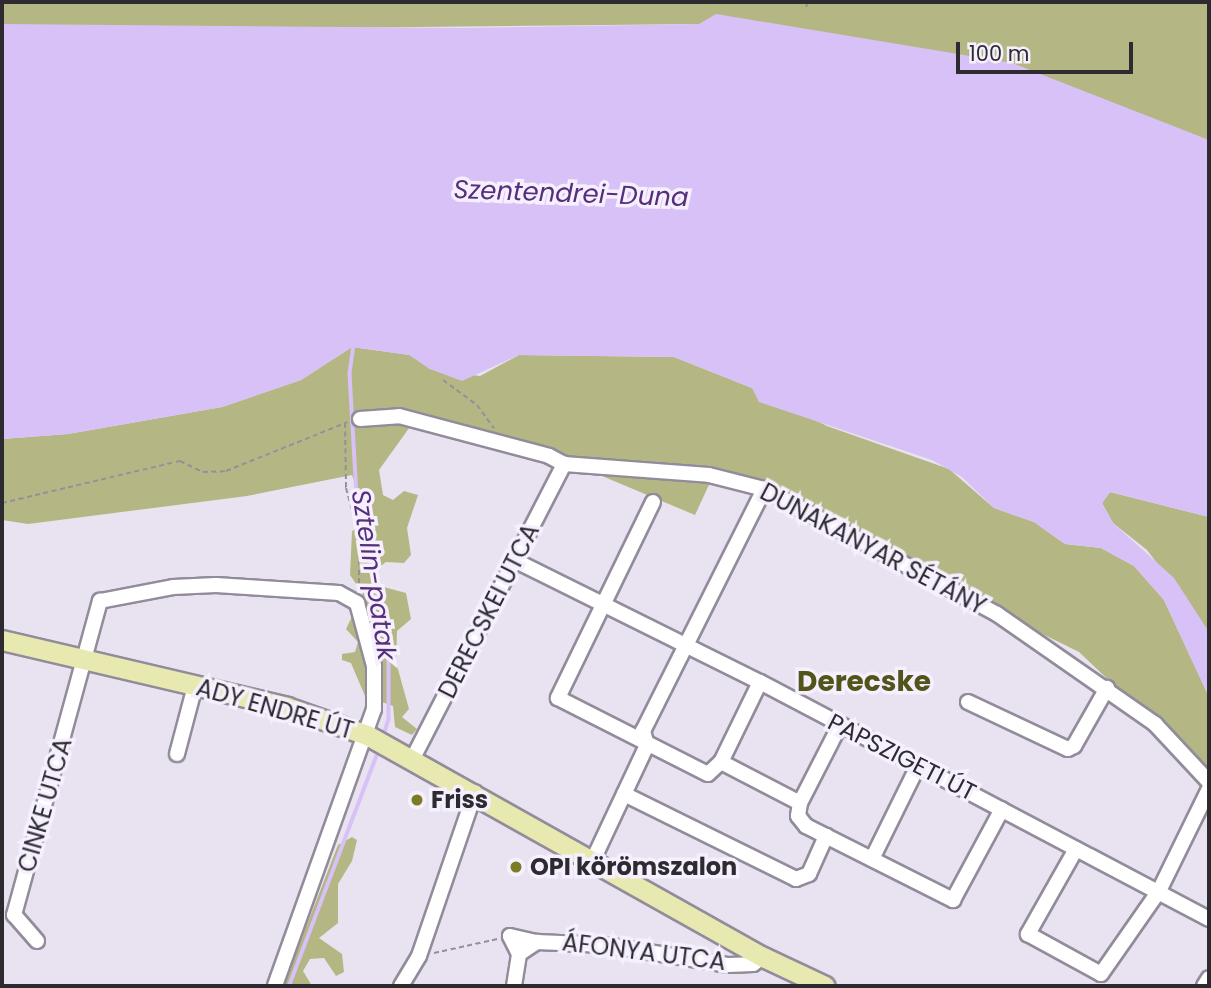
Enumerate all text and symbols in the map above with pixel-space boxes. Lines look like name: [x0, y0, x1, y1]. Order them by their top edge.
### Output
scale bar: [959, 28, 1136, 72]
text: 100 m: [969, 39, 1029, 68]
water label: Szentendrei-Duna: [453, 174, 689, 214]
street label: DUNAKANYAR SÉTÁNY: [755, 477, 991, 621]
water label: Sztelin-patak: [344, 488, 402, 662]
street label: DERECSKEI UTCA: [433, 519, 545, 703]
district label: Derecske: [797, 665, 931, 699]
street label: ADY ENDRE ÚT: [193, 673, 357, 745]
street label: PAPSZIGETI ÚT: [823, 707, 981, 807]
street label: CINKE UTCA: [12, 735, 78, 875]
place label: Friss: [431, 786, 488, 814]
marker: Friss: [409, 792, 425, 808]
place label: OPI körömszalon: [530, 853, 737, 881]
marker: OPI körömszalon: [508, 859, 524, 875]
street label: ÁFONYA UTCA: [561, 928, 727, 976]

